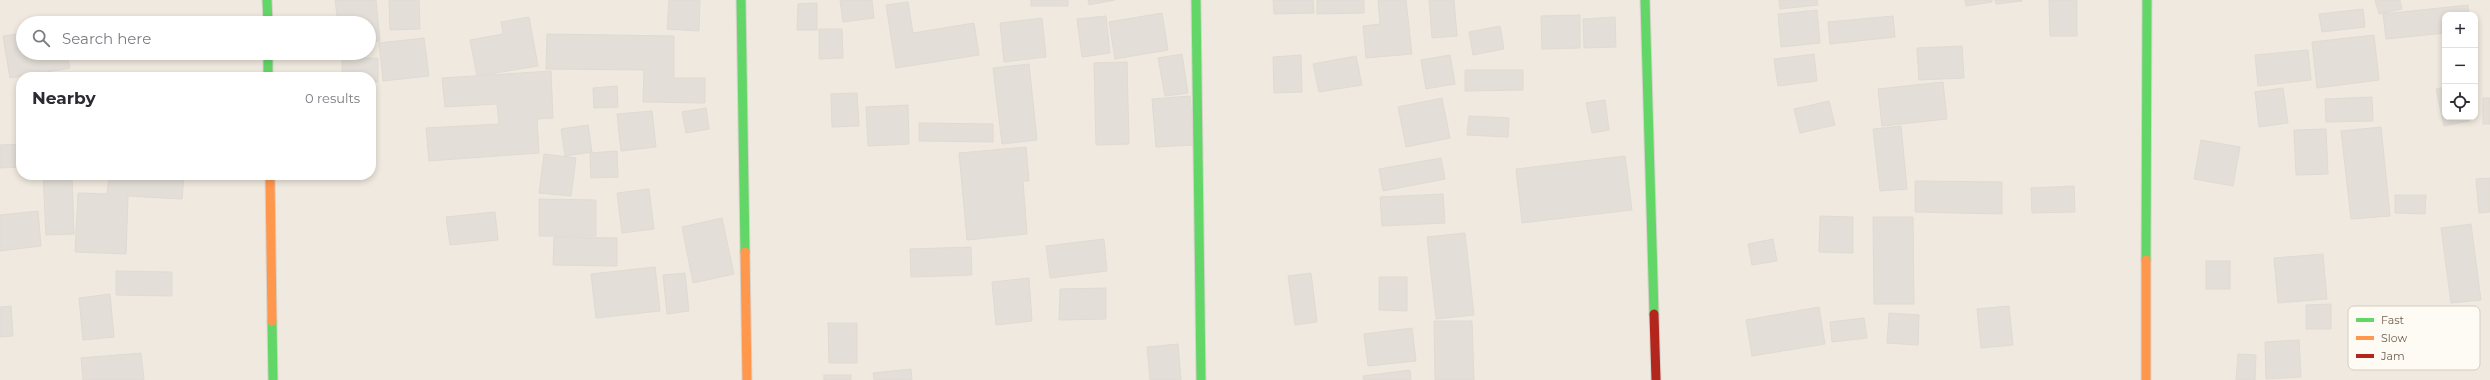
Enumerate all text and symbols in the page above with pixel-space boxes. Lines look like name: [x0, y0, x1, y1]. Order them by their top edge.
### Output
map controls: [2442, 12, 2478, 120]
button: +: [2442, 12, 2478, 48]
search box: [16, 16, 376, 60]
icon: search: [30, 27, 52, 49]
text: Search here: [62, 29, 151, 48]
button: −: [2442, 48, 2478, 84]
button: locate: [2442, 84, 2478, 120]
text: Nearby: [32, 88, 96, 108]
text: 0 results: [305, 90, 360, 106]
legend: [2348, 306, 2480, 370]
text: Fast: [2381, 313, 2405, 327]
text: Slow: [2381, 331, 2407, 345]
text: Jam: [2380, 349, 2405, 363]

